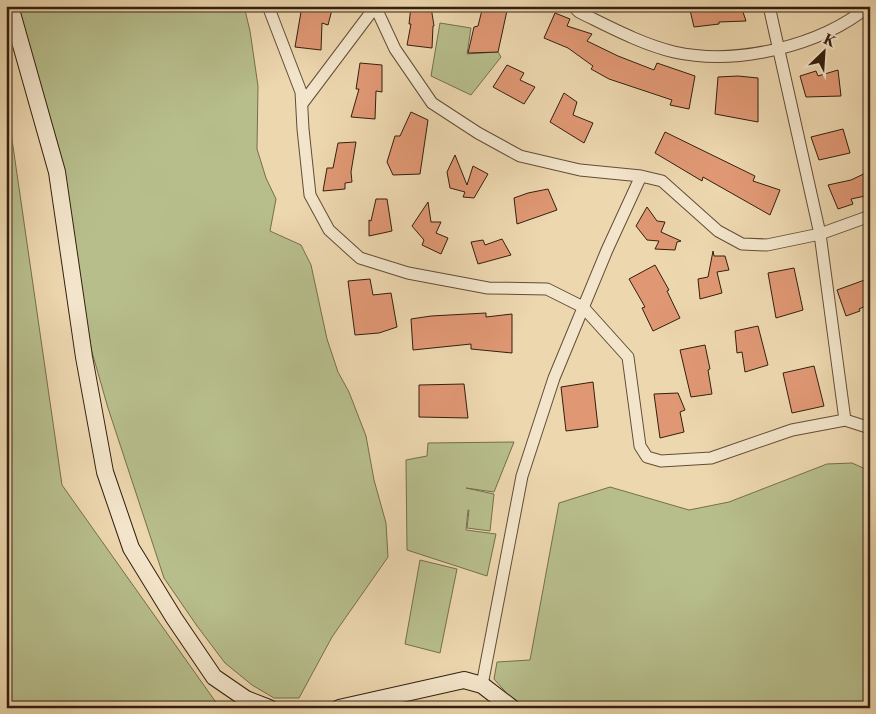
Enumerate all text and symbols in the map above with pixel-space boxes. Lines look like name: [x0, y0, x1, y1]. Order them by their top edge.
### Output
north arrow: [798, 28, 848, 78]
text: K: [821, 30, 839, 51]

